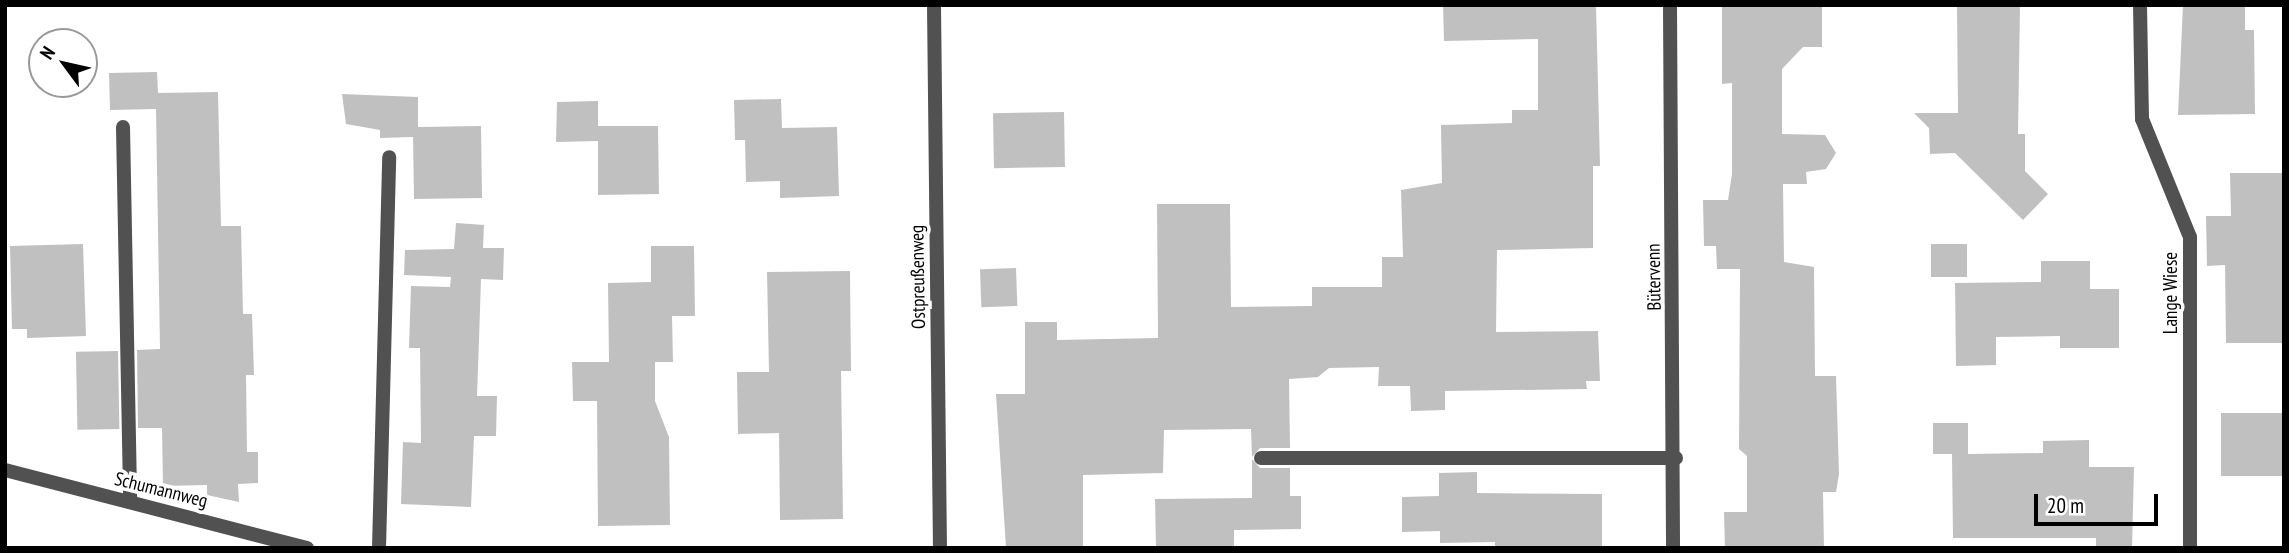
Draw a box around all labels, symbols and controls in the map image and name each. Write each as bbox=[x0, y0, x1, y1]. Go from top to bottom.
north arrow bbox=[28, 28, 98, 98]
text: N bbox=[34, 42, 60, 63]
street label: Ostpreußenweg bbox=[906, 225, 930, 329]
street label: Bütervenn bbox=[1642, 243, 1666, 311]
street label: Lange Wiese bbox=[2160, 252, 2182, 334]
street label: Schumannweg bbox=[112, 467, 210, 513]
scale bar bbox=[2037, 480, 2161, 524]
text: 20 m bbox=[2047, 492, 2084, 519]

